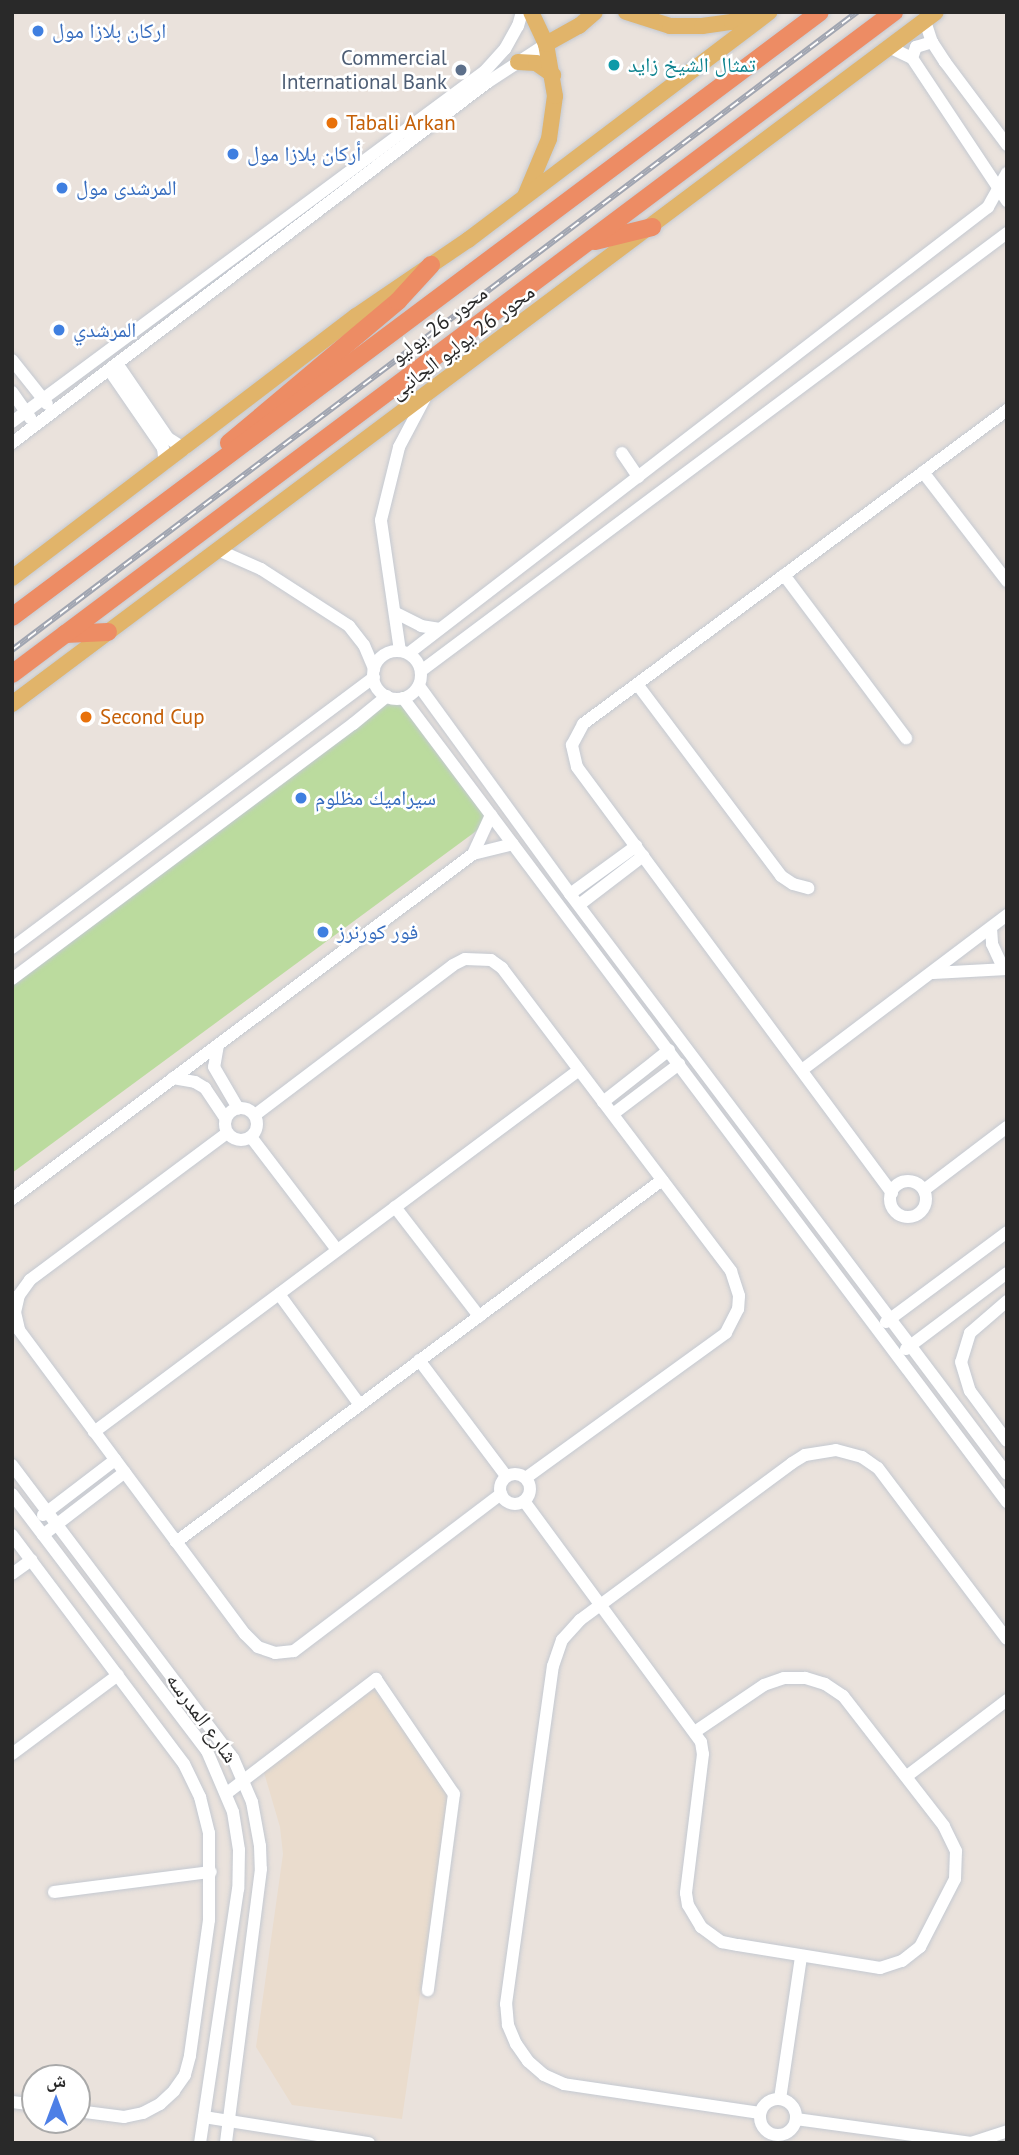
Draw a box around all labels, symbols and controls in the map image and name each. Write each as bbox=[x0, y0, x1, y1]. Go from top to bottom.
place label: اركان بلازا مول bbox=[52, 18, 166, 44]
marker: اركان بلازا مول bbox=[30, 23, 46, 39]
place label: Commercial International Bank bbox=[281, 45, 447, 95]
place label: تمثال الشيخ زايد bbox=[628, 52, 756, 78]
marker: تمثال الشيخ زايد bbox=[606, 57, 622, 73]
marker: Commercial International Bank bbox=[453, 62, 469, 78]
place label: Tabali Arkan bbox=[346, 110, 456, 136]
marker: Tabali Arkan bbox=[324, 115, 340, 131]
place label: أركان بلازا مول bbox=[247, 141, 361, 167]
marker: أركان بلازا مول bbox=[225, 146, 241, 162]
place label: المرشدى مول bbox=[76, 175, 177, 201]
marker: المرشدى مول bbox=[54, 180, 70, 196]
street label: محور 26 يوليو الجانبى bbox=[384, 279, 540, 405]
street label: محور 26 يوليو bbox=[386, 280, 492, 370]
place label: المرشدي bbox=[73, 317, 136, 343]
marker: المرشدي bbox=[51, 322, 67, 338]
place label: Second Cup bbox=[100, 704, 205, 730]
marker: Second Cup bbox=[78, 709, 94, 725]
place label: سيراميك مظلوم bbox=[315, 785, 436, 811]
marker: سيراميك مظلوم bbox=[293, 790, 309, 806]
place label: فور كورنرز bbox=[337, 919, 418, 945]
marker: فور كورنرز bbox=[315, 924, 331, 940]
street label: شارع المدرسه bbox=[161, 1668, 243, 1768]
north arrow bbox=[21, 2064, 91, 2134]
text: ش bbox=[46, 2068, 66, 2092]

